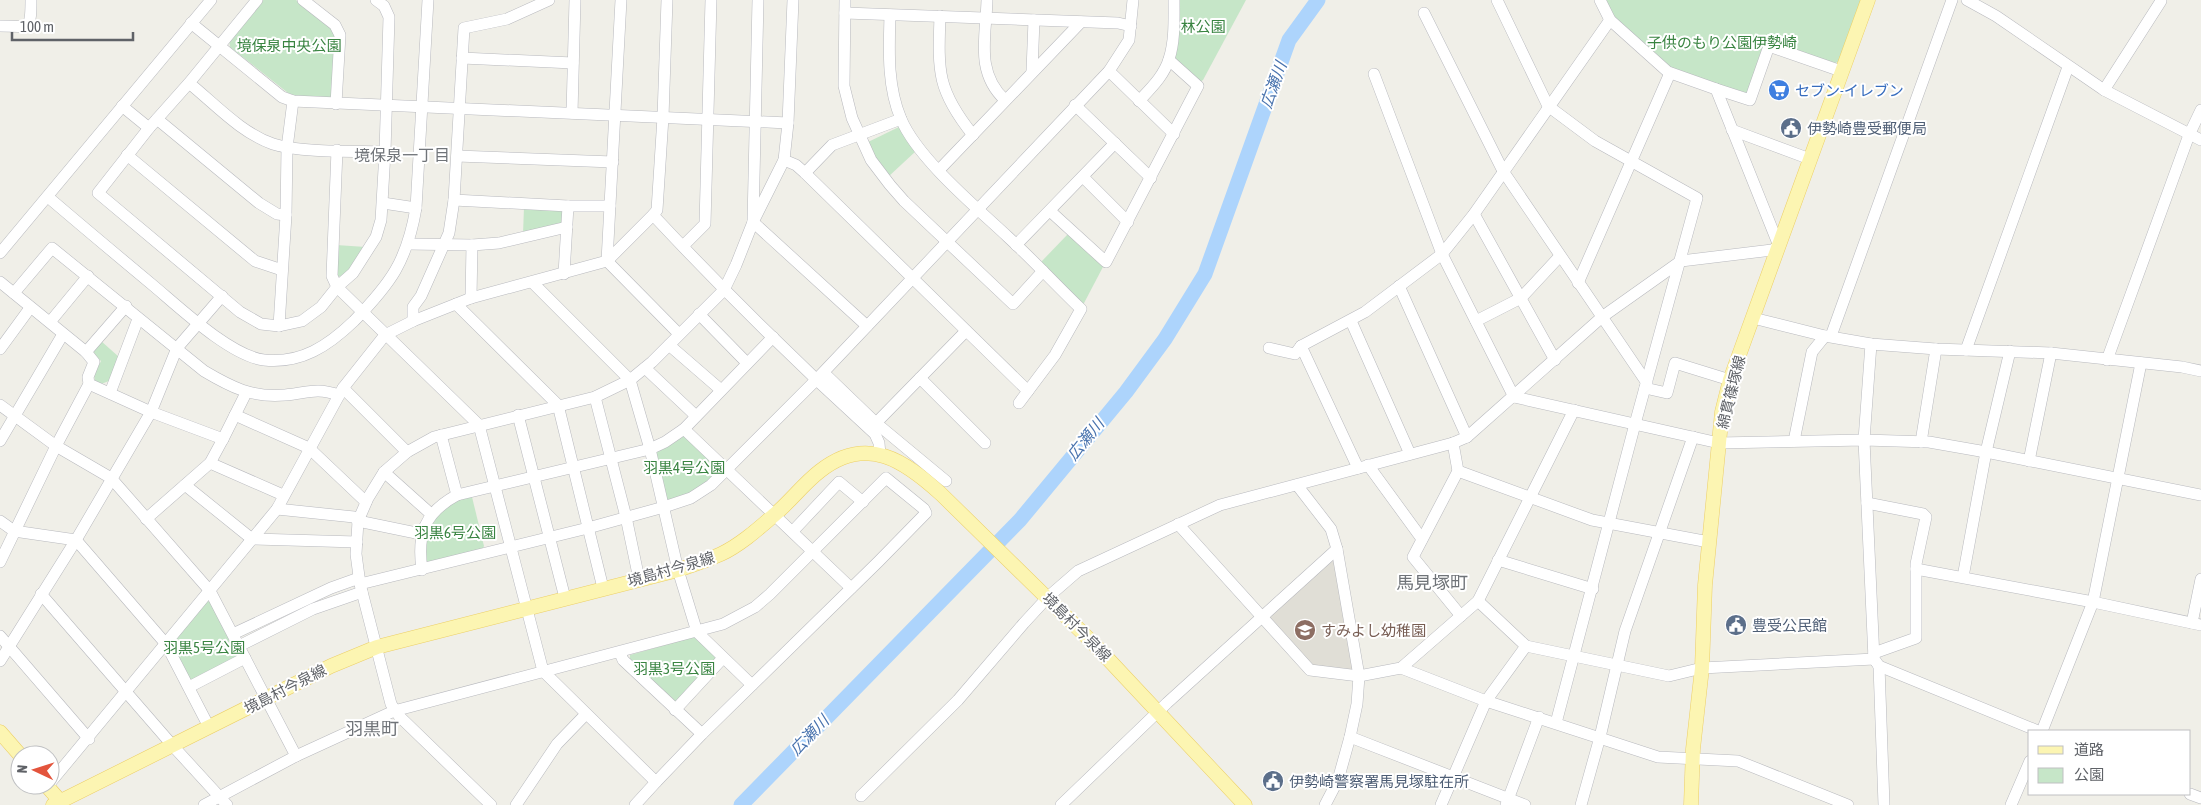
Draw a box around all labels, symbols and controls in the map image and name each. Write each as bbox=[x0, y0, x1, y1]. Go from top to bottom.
scale bar bbox=[12, 10, 134, 42]
text: 100 m bbox=[20, 18, 54, 35]
park label: 林公園 bbox=[1180, 18, 1226, 35]
park label: 子供のもり公園伊勢崎 bbox=[1647, 34, 1797, 51]
park label: 境保泉中央公園 bbox=[236, 37, 342, 54]
water label: 広瀬川 bbox=[1256, 57, 1290, 111]
supermarket icon: セブン-イレブン bbox=[1767, 78, 1791, 102]
place label: セブン-イレブン bbox=[1795, 82, 1904, 99]
public building icon: 伊勢崎豊受郵便局 bbox=[1779, 116, 1803, 140]
place label: 伊勢崎豊受郵便局 bbox=[1807, 120, 1927, 137]
district label: 境保泉一丁目 bbox=[354, 146, 450, 164]
street label: 綿貫篠塚線 bbox=[1714, 354, 1748, 430]
water label: 広瀬川 bbox=[1063, 413, 1108, 463]
park label: 羽黒4号公園 bbox=[643, 459, 725, 476]
park label: 羽黒6号公園 bbox=[414, 524, 496, 541]
street label: 境島村今泉線 bbox=[625, 548, 717, 590]
district label: 馬見塚町 bbox=[1396, 572, 1468, 593]
street label: 境島村今泉線 bbox=[1039, 589, 1115, 665]
public building icon: 豊受公民館 bbox=[1724, 613, 1748, 637]
place label: 豊受公民館 bbox=[1752, 617, 1827, 634]
school or university icon: すみよし幼稚園 bbox=[1293, 618, 1317, 642]
place label: すみよし幼稚園 bbox=[1321, 622, 1426, 639]
park label: 羽黒5号公園 bbox=[163, 639, 245, 656]
park label: 羽黒3号公園 bbox=[633, 660, 715, 677]
street label: 境島村今泉線 bbox=[241, 661, 329, 717]
water label: 広瀬川 bbox=[786, 710, 834, 759]
district label: 羽黒町 bbox=[345, 718, 399, 739]
legend bbox=[2028, 730, 2191, 795]
text: 道路 bbox=[2074, 741, 2104, 758]
north arrow bbox=[10, 745, 60, 795]
text: N bbox=[14, 764, 30, 774]
text: 公園 bbox=[2074, 766, 2104, 783]
public building icon: 伊勢崎警察署馬見塚駐在所 bbox=[1261, 769, 1285, 793]
place label: 伊勢崎警察署馬見塚駐在所 bbox=[1289, 773, 1469, 790]

